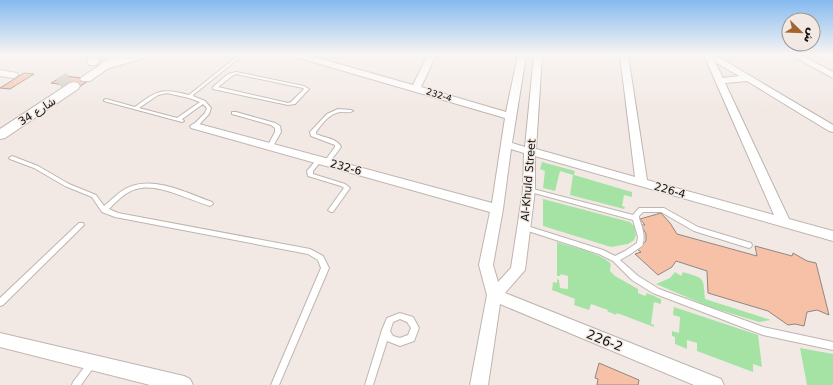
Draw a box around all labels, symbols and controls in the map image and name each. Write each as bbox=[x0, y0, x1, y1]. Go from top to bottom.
north arrow bbox=[781, 12, 821, 52]
text: ش bbox=[801, 26, 819, 45]
street label: 232-4 bbox=[425, 86, 453, 104]
street label: شارع 34 bbox=[16, 95, 58, 128]
street label: Al-Khuld Street bbox=[518, 138, 539, 222]
street label: 232-6 bbox=[329, 157, 363, 178]
street label: 226-4 bbox=[653, 180, 687, 201]
street label: 226-2 bbox=[584, 326, 625, 354]

